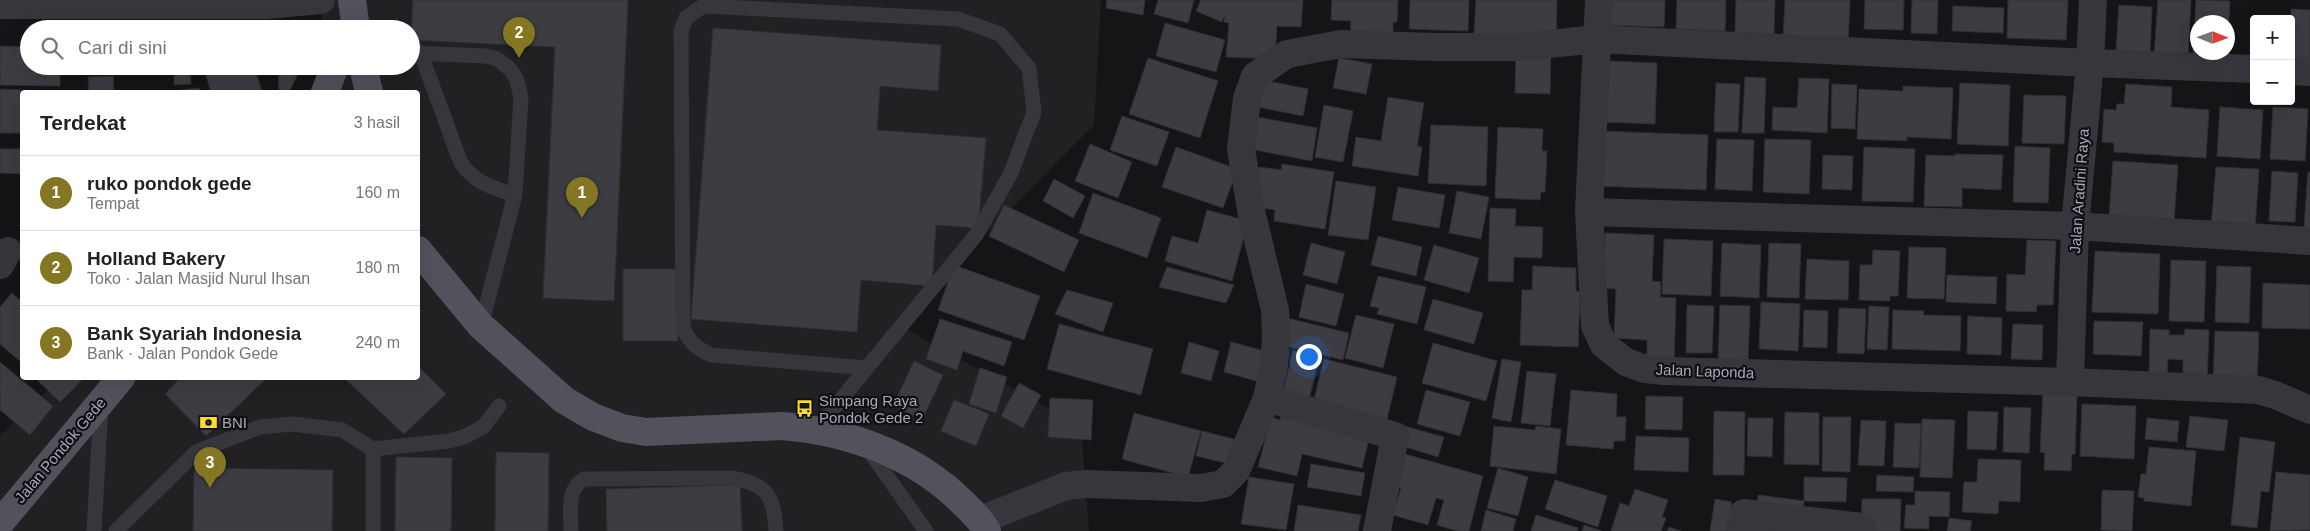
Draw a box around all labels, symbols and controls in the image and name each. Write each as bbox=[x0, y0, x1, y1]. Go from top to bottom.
north arrow bbox=[2190, 15, 2235, 60]
map controls bbox=[2250, 15, 2295, 105]
button: + bbox=[2250, 15, 2295, 60]
pin: 2 bbox=[503, 17, 535, 58]
search box bbox=[20, 20, 420, 75]
icon: search bbox=[38, 34, 66, 62]
text: Cari di sini bbox=[78, 37, 167, 58]
button: − bbox=[2250, 60, 2295, 105]
text: Terdekat bbox=[40, 111, 126, 134]
text: 3 hasil bbox=[354, 114, 400, 131]
street label: Jalan Aradini Raya bbox=[2066, 127, 2092, 254]
text: ruko pondok gede bbox=[87, 173, 252, 194]
pin: 1 bbox=[566, 177, 598, 218]
text: 1 bbox=[52, 184, 60, 201]
text: 160 m bbox=[356, 184, 400, 201]
text: Tempat bbox=[87, 195, 139, 212]
text: Holland Bakery bbox=[87, 248, 225, 269]
text: 2 bbox=[52, 259, 60, 276]
text: 180 m bbox=[356, 259, 400, 276]
text: Toko · Jalan Masjid Nurul Ihsan bbox=[87, 270, 310, 287]
text: Bank Syariah Indonesia bbox=[87, 323, 301, 344]
text: 3 bbox=[52, 334, 60, 351]
text: 240 m bbox=[356, 334, 400, 351]
your location bbox=[1296, 344, 1322, 370]
text: Bank · Jalan Pondok Gede bbox=[87, 345, 278, 362]
street label: Jalan Laponda bbox=[1656, 361, 1755, 381]
place label: Simpang Raya Pondok Gede 2 bbox=[819, 392, 923, 426]
street label: Jalan Pondok Gede bbox=[11, 394, 109, 506]
bus stop icon: Simpang Raya Pondok Gede 2 bbox=[795, 399, 815, 419]
bank icon: BNI bbox=[198, 412, 218, 432]
place label: BNI bbox=[222, 414, 247, 431]
pin: 3 bbox=[194, 447, 226, 488]

